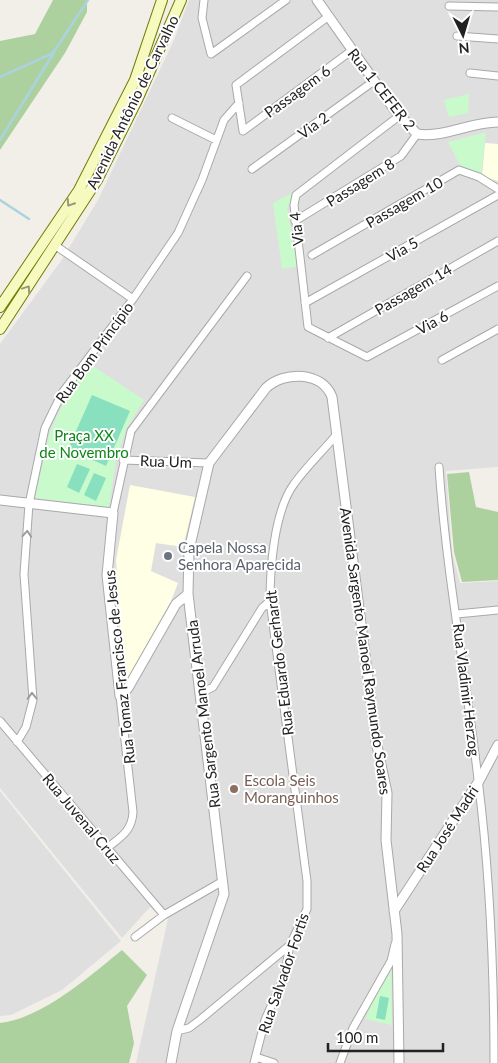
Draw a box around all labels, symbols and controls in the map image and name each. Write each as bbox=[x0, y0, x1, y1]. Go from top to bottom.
north arrow bbox=[438, 10, 488, 60]
street label: Avenida Antônio de Carvalho bbox=[82, 12, 182, 192]
text: N bbox=[458, 40, 470, 57]
street label: Rua 1 CEFER 2 bbox=[344, 44, 420, 134]
street label: Passagem 6 bbox=[260, 61, 334, 121]
street label: Via 2 bbox=[294, 108, 332, 142]
street label: Passagem 8 bbox=[323, 154, 397, 210]
street label: Passagem 10 bbox=[362, 173, 446, 231]
one-way arrow bbox=[67, 198, 77, 207]
street label: Via 4 bbox=[285, 211, 307, 247]
street label: Via 5 bbox=[383, 233, 421, 265]
street label: Passagem 14 bbox=[371, 260, 455, 318]
one-way arrow bbox=[21, 285, 30, 294]
street label: Rua Bom Princípio bbox=[51, 298, 137, 406]
street label: Via 6 bbox=[413, 306, 451, 338]
park label: Praça XX de Novembro bbox=[39, 426, 129, 461]
street label: Rua Um bbox=[140, 451, 192, 471]
street label: Avenida Sargento Manoel Raymundo Soares bbox=[337, 506, 395, 796]
one-way arrow bbox=[21, 530, 32, 538]
place label: Capela Nossa Senhora Aparecida bbox=[178, 538, 301, 573]
marker: Capela Nossa Senhora Aparecida bbox=[162, 550, 174, 562]
street label: Rua Tomaz Francisco de Jesus bbox=[100, 569, 138, 765]
street label: Rua Eduardo Gerhardt bbox=[261, 589, 297, 737]
street label: Rua Sargento Manoel Arruda bbox=[183, 619, 223, 809]
street label: Rua Vladimir Herzog bbox=[450, 623, 484, 758]
one-way arrow bbox=[27, 692, 37, 700]
street label: Rua Juvenal Cruz bbox=[39, 769, 125, 867]
place label: Escola Seis Moranguinhos bbox=[244, 771, 339, 806]
street label: Rua José Madri bbox=[412, 782, 482, 876]
marker: Escola Seis Moranguinhos bbox=[228, 783, 240, 795]
street label: Rua Salvador Fortis bbox=[254, 910, 312, 1036]
scale bar bbox=[328, 1020, 443, 1052]
text: 100 m bbox=[336, 1028, 378, 1046]

